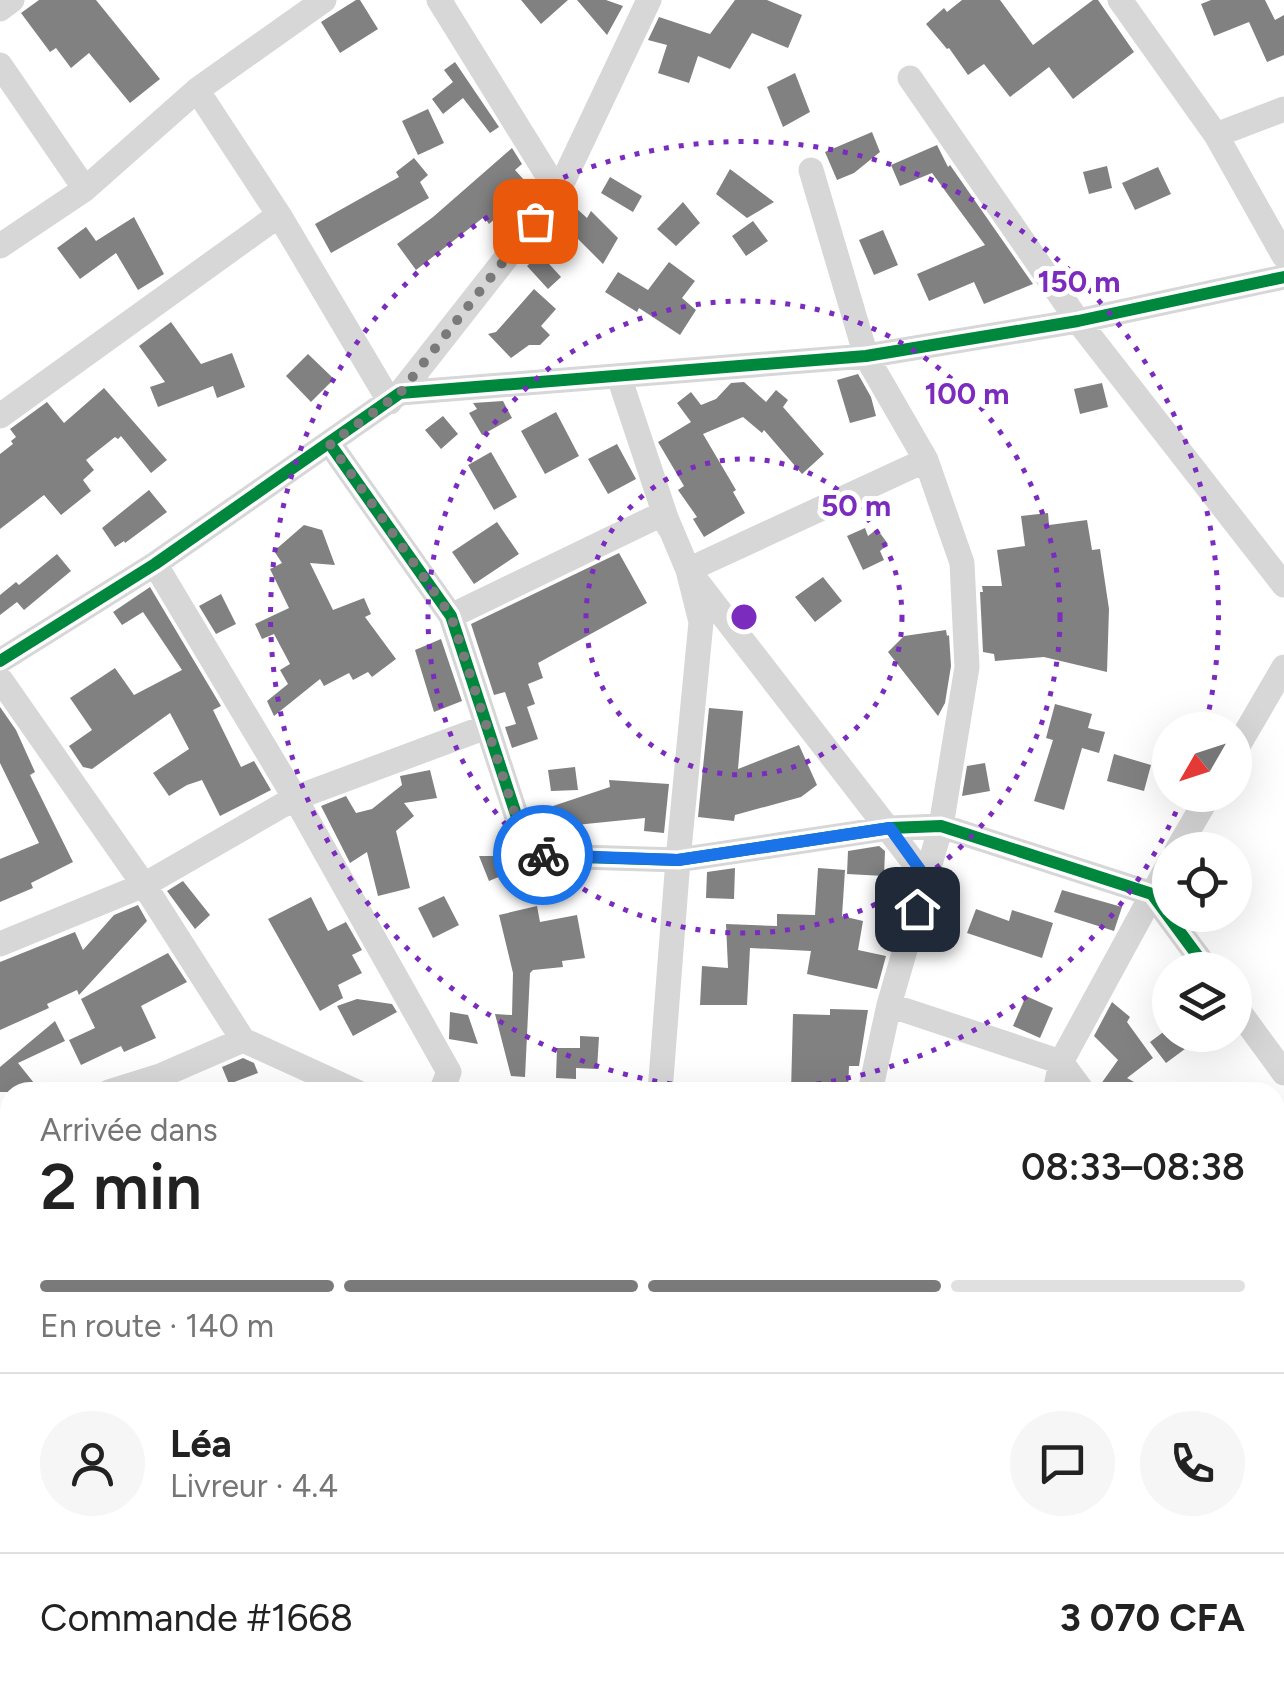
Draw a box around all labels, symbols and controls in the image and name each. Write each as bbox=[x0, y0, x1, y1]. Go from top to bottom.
pin bbox=[493, 179, 578, 264]
icon: bag bbox=[508, 194, 563, 249]
text: 150 m bbox=[1038, 263, 1120, 300]
text: 100 m bbox=[925, 375, 1009, 412]
text: 50 m bbox=[821, 487, 891, 524]
centre of rings bbox=[726, 599, 762, 635]
north arrow bbox=[1152, 712, 1252, 812]
map controls bbox=[1152, 712, 1252, 1052]
courier bbox=[493, 805, 593, 905]
icon: bike bbox=[516, 828, 571, 883]
button: locate bbox=[1152, 832, 1252, 932]
pin bbox=[875, 867, 960, 952]
icon: home bbox=[890, 882, 945, 937]
button: layers bbox=[1152, 952, 1252, 1052]
text: Arrivée dans bbox=[40, 1111, 218, 1149]
text: 08:33–08:38 bbox=[1021, 1144, 1245, 1190]
text: 2 min bbox=[40, 1147, 202, 1225]
text: En route · 140 m bbox=[40, 1307, 274, 1345]
button: person bbox=[40, 1411, 145, 1516]
button: chat bbox=[1010, 1411, 1115, 1516]
button: phone bbox=[1140, 1411, 1245, 1516]
text: Léa bbox=[170, 1421, 232, 1467]
text: Livreur · 4.4 bbox=[170, 1467, 338, 1505]
text: Commande #1668 bbox=[40, 1595, 353, 1641]
text: 3 070 CFA bbox=[1060, 1595, 1245, 1641]

